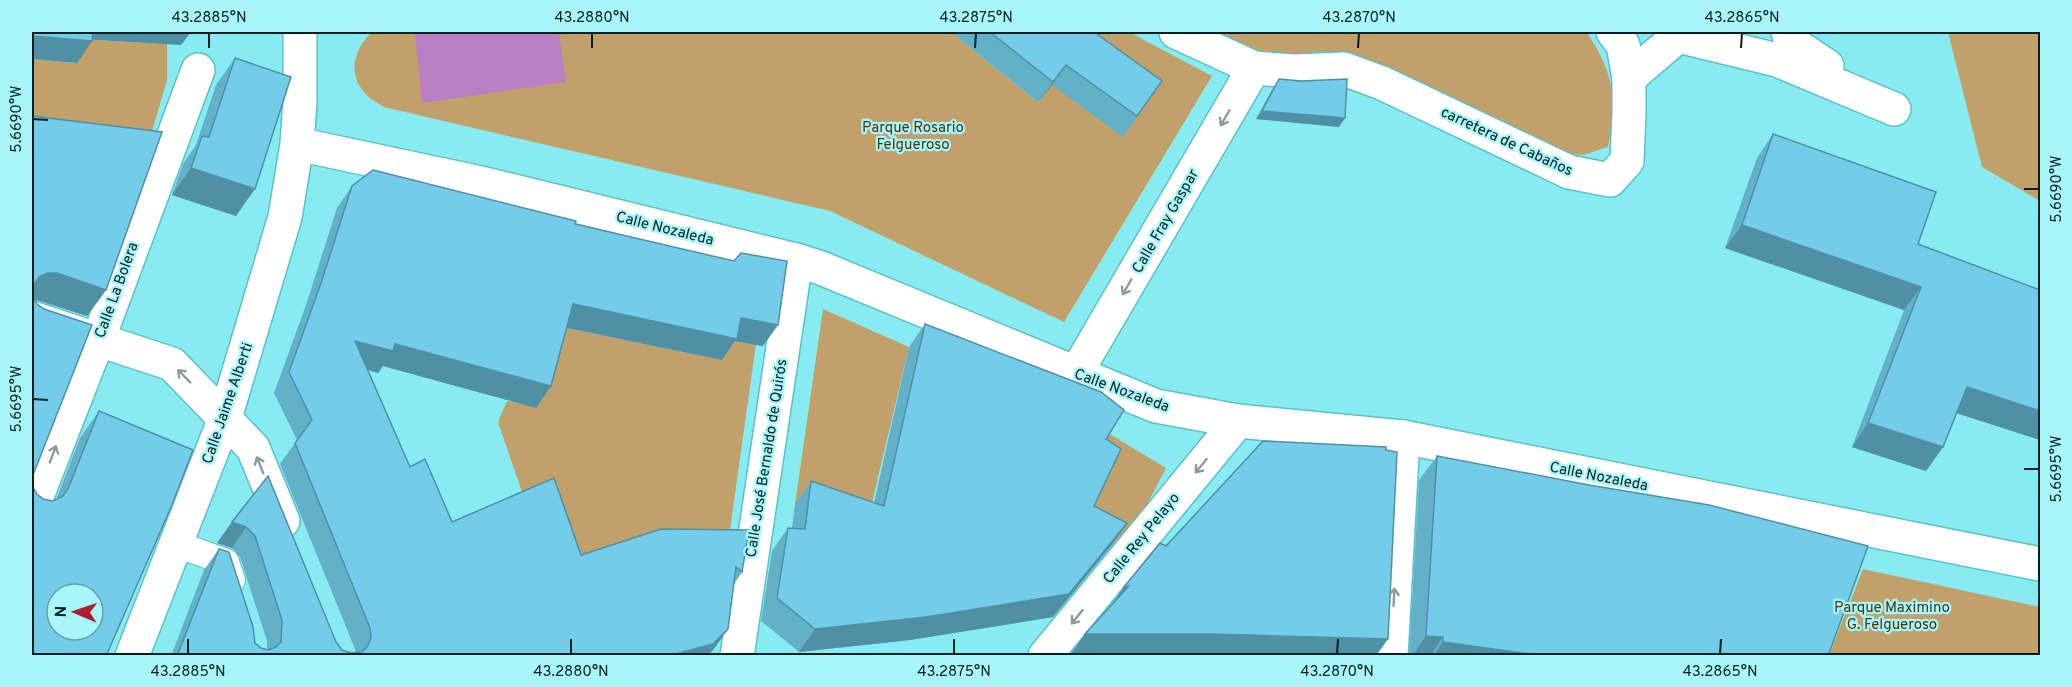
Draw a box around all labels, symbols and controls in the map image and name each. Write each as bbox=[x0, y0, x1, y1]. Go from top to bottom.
text: 43.2885°N bbox=[171, 9, 247, 28]
text: 43.2880°N bbox=[554, 9, 630, 28]
text: 43.2875°N bbox=[939, 9, 1013, 28]
text: 43.2870°N bbox=[1322, 9, 1396, 28]
text: 43.2865°N bbox=[1704, 9, 1780, 28]
text: 5.6690°W bbox=[8, 85, 27, 153]
street label: carretera de Cabaños bbox=[1437, 103, 1575, 181]
one-way arrow bbox=[1218, 110, 1230, 127]
park label: Parque Rosario Felgueroso bbox=[862, 119, 964, 155]
text: 5.6690°W bbox=[2048, 155, 2067, 223]
street label: Calle Fray Gaspar bbox=[1129, 166, 1204, 277]
street label: Calle Nozaleda bbox=[614, 208, 715, 251]
street label: Calle La Bolera bbox=[91, 240, 144, 341]
one-way arrow bbox=[1120, 278, 1132, 295]
street label: Calle Jaime Alberti bbox=[199, 340, 258, 467]
street label: Calle José Bernaldo de Quirós bbox=[742, 358, 793, 559]
text: 5.6695°W bbox=[8, 365, 27, 433]
street label: Calle Nozaleda bbox=[1071, 365, 1172, 417]
one-way arrow bbox=[177, 369, 191, 384]
text: 5.6695°W bbox=[2048, 435, 2067, 503]
one-way arrow bbox=[48, 446, 59, 464]
one-way arrow bbox=[254, 457, 265, 475]
one-way arrow bbox=[1194, 458, 1207, 474]
street label: Calle Nozaleda bbox=[1548, 459, 1650, 496]
street label: Calle Rey Pelayo bbox=[1100, 490, 1185, 588]
north arrow bbox=[45, 582, 105, 642]
one-way arrow bbox=[1389, 588, 1400, 608]
park label: Parque Maximino G. Felgueroso bbox=[1834, 599, 1950, 635]
text: N bbox=[52, 605, 72, 618]
one-way arrow bbox=[1070, 609, 1083, 625]
text: 43.2885°N bbox=[150, 663, 226, 682]
text: 43.2880°N bbox=[533, 663, 609, 682]
text: 43.2875°N bbox=[917, 663, 991, 682]
text: 43.2870°N bbox=[1300, 663, 1374, 682]
text: 43.2865°N bbox=[1682, 663, 1758, 682]

